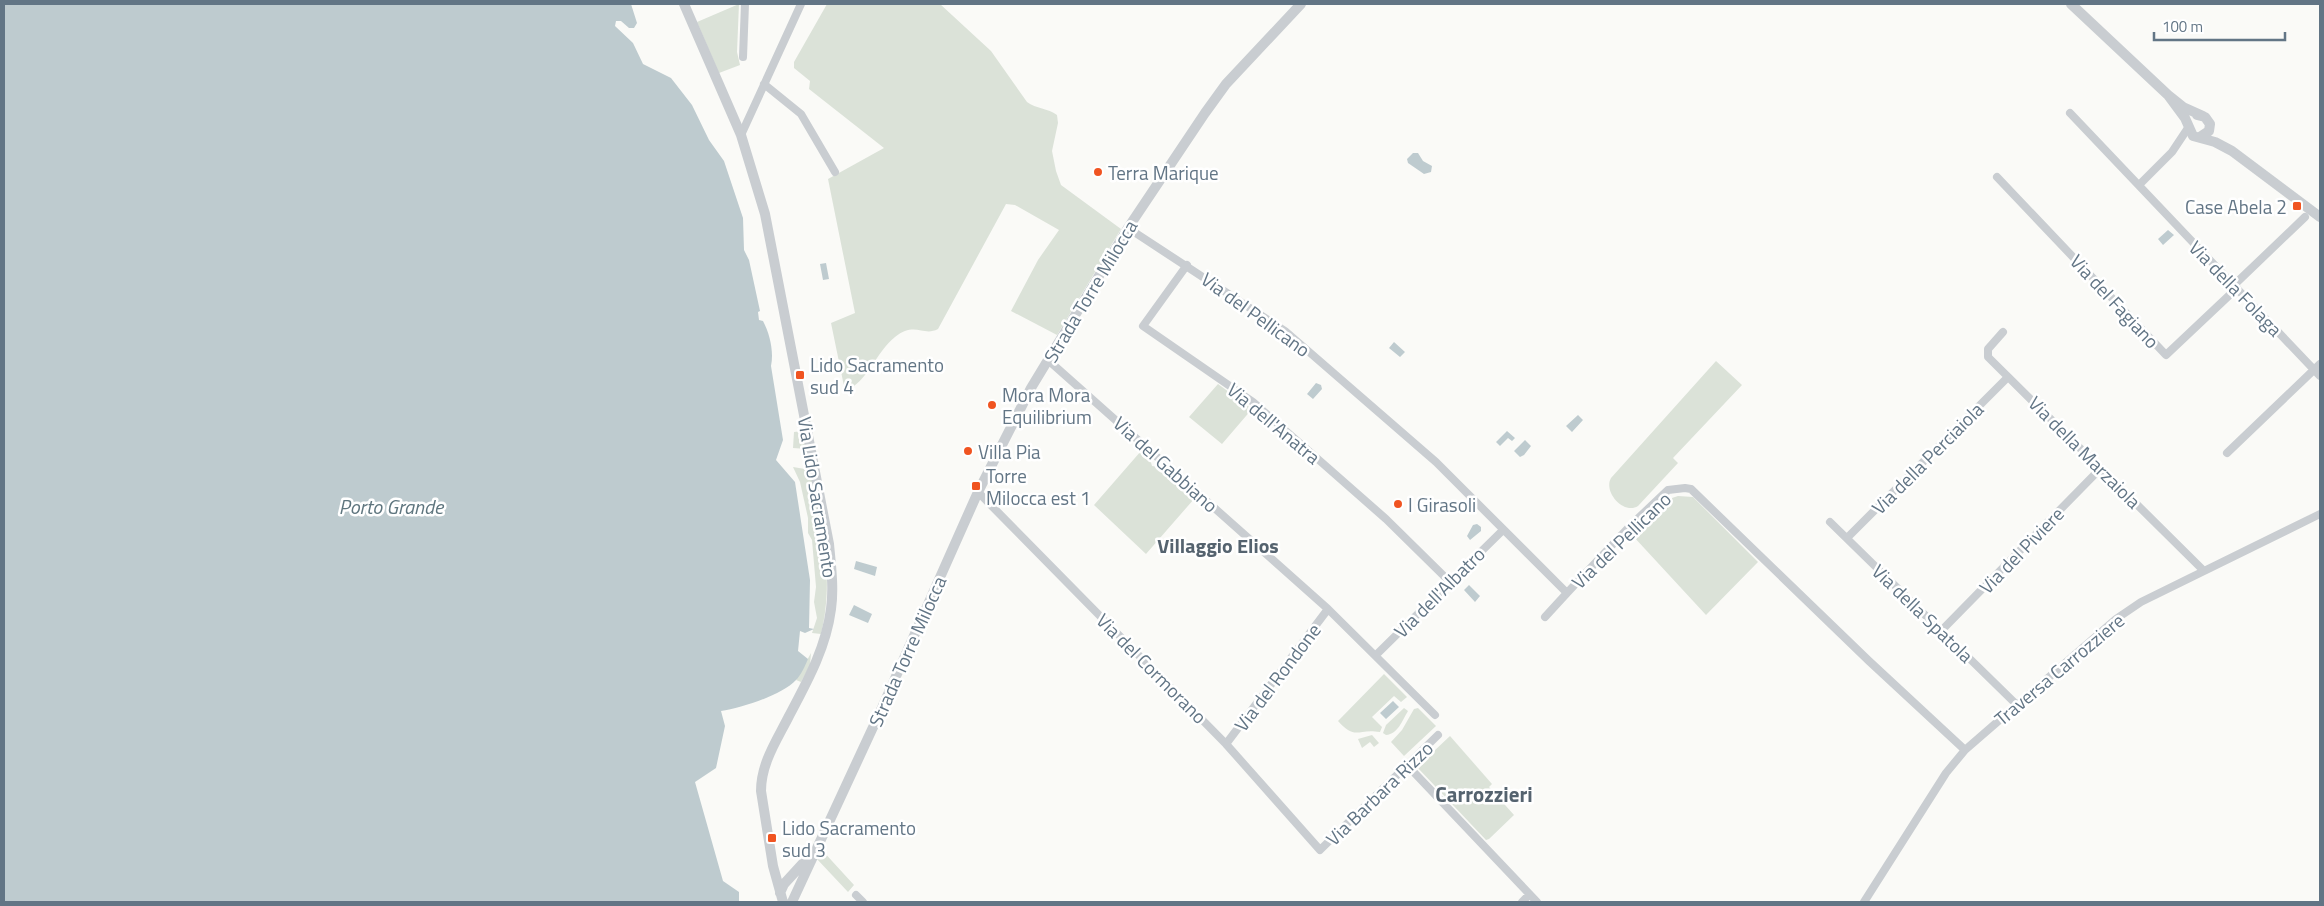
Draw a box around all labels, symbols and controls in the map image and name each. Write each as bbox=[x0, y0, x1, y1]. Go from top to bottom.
scale bar bbox=[2154, 10, 2285, 42]
text: 100 m bbox=[2162, 15, 2203, 38]
place label: Terra Marique bbox=[1108, 158, 1219, 187]
marker: Terra Marique bbox=[1092, 166, 1104, 178]
place label: Case Abela 2 bbox=[2185, 192, 2287, 221]
marker: Case Abela 2 bbox=[2291, 200, 2303, 212]
street label: Strada Torre Milocca bbox=[1036, 214, 1144, 368]
street label: Via della Folaga bbox=[2183, 233, 2290, 343]
street label: Via del Fagiano bbox=[2064, 247, 2166, 355]
street label: Via del Pellicano bbox=[1195, 264, 1317, 364]
place label: Lido Sacramento sud 4 bbox=[810, 350, 944, 401]
marker: Lido Sacramento sud 4 bbox=[794, 369, 806, 381]
street label: Via dell'Anatra bbox=[1221, 375, 1327, 471]
place label: Mora Mora Equilibrium bbox=[1002, 380, 1092, 431]
street label: Via della Marzaiola bbox=[2022, 389, 2148, 515]
street label: Via della Perciaiola bbox=[1864, 395, 1990, 521]
marker: Mora Mora Equilibrium bbox=[986, 399, 998, 411]
street label: Via del Gabbiano bbox=[1107, 409, 1225, 519]
street label: Via Lido Sacramento bbox=[791, 414, 845, 580]
place label: Villa Pia bbox=[978, 437, 1041, 466]
marker: Villa Pia bbox=[962, 445, 974, 457]
place label: Torre Milocca est 1 bbox=[986, 461, 1091, 512]
marker: Torre Milocca est 1 bbox=[970, 480, 982, 492]
street label: Via del Pellicano bbox=[1565, 485, 1677, 595]
place label: I Girasoli bbox=[1408, 490, 1476, 519]
water label: Porto Grande bbox=[339, 491, 445, 522]
marker: I Girasoli bbox=[1392, 498, 1404, 510]
street label: Via del Piviere bbox=[1972, 500, 2070, 600]
district label: Villaggio Elios bbox=[1157, 530, 1279, 561]
street label: Via dell'Albatro bbox=[1387, 540, 1491, 644]
street label: Via della Spatola bbox=[1866, 557, 1981, 669]
street label: Strada Torre Milocca bbox=[861, 571, 953, 731]
street label: Via del Cormorano bbox=[1090, 606, 1214, 730]
street label: Traversa Carrozziere bbox=[1988, 606, 2130, 732]
street label: Via del Rondone bbox=[1227, 617, 1327, 737]
street label: Via Barbara Rizzo bbox=[1319, 734, 1439, 852]
district label: Carrozzieri bbox=[1435, 778, 1533, 810]
place label: Lido Sacramento sud 3 bbox=[782, 813, 916, 864]
marker: Lido Sacramento sud 3 bbox=[766, 832, 778, 844]

